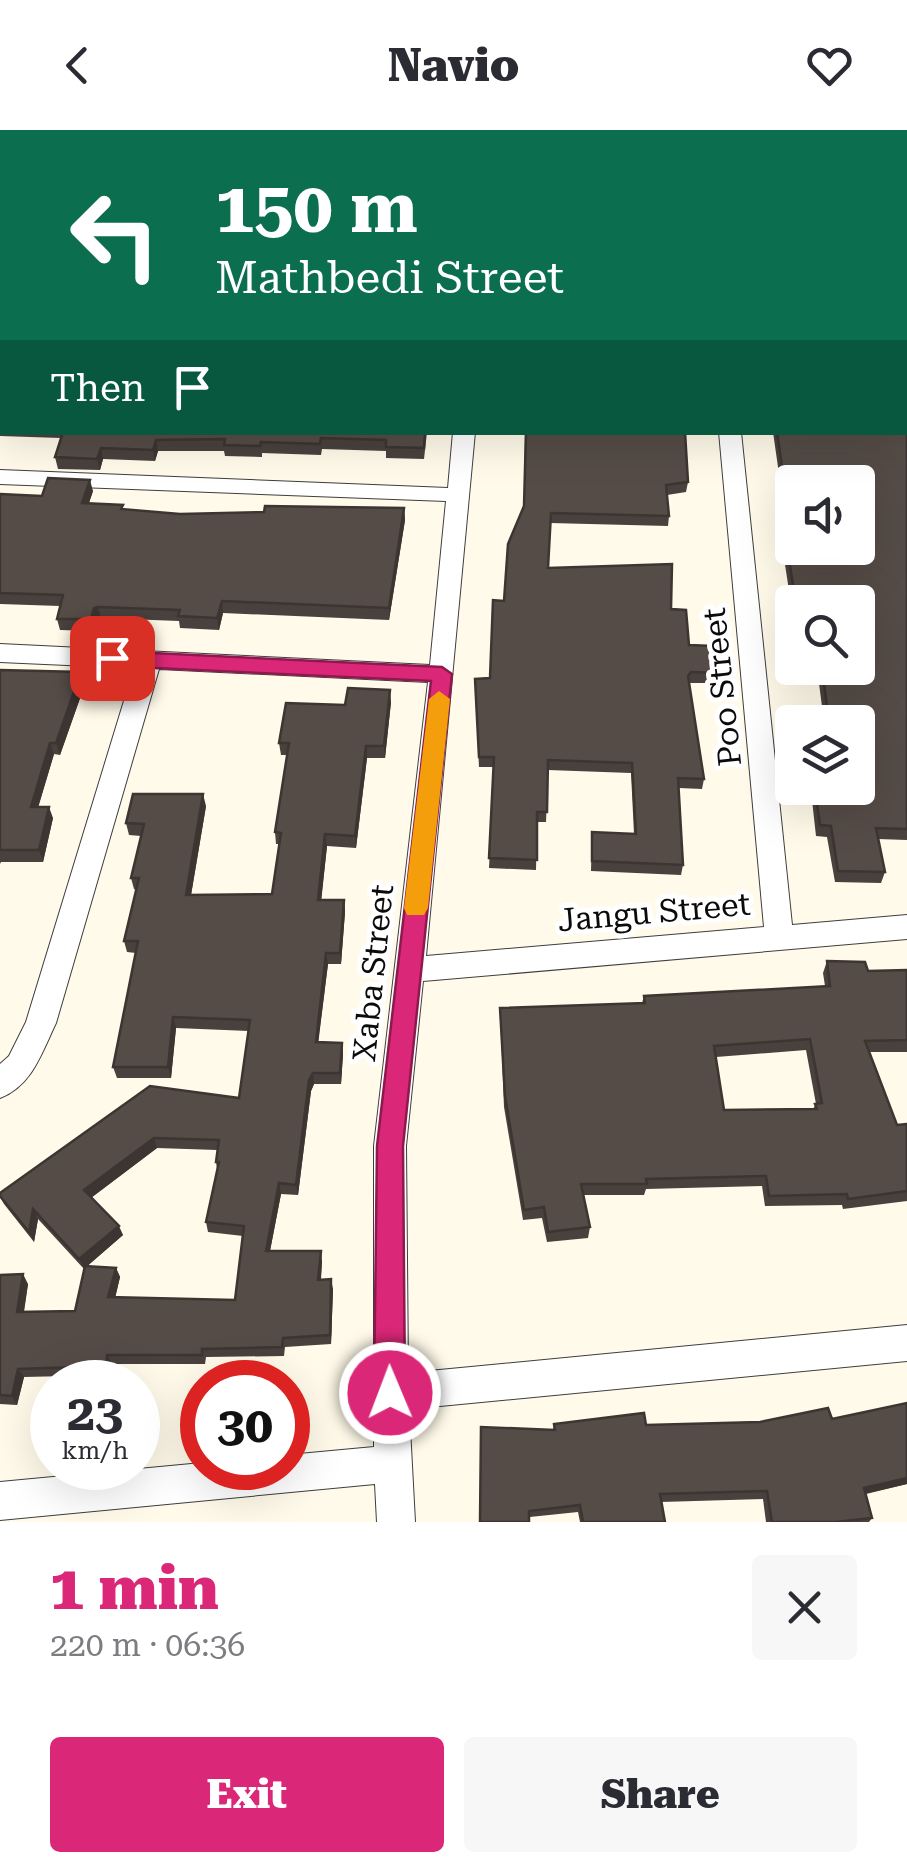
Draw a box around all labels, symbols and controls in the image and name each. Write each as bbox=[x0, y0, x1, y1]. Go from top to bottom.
icon: back bbox=[50, 38, 105, 93]
icon: heart bbox=[802, 38, 857, 93]
text: Navio bbox=[388, 39, 519, 92]
text: 150 m bbox=[215, 167, 418, 249]
icon: left bbox=[50, 170, 180, 300]
text: Mathbedi Street bbox=[215, 251, 564, 304]
icon: arrive bbox=[165, 360, 220, 415]
text: Then bbox=[50, 366, 145, 410]
map controls bbox=[775, 465, 875, 805]
button: sound bbox=[775, 465, 875, 565]
button: search bbox=[775, 585, 875, 685]
street label: Poo Street bbox=[695, 606, 749, 768]
pin bbox=[70, 616, 155, 701]
icon: arrive bbox=[85, 631, 140, 686]
button: layers bbox=[775, 705, 875, 805]
street label: Xaba Street bbox=[345, 882, 401, 1064]
street label: Jangu Street bbox=[556, 885, 752, 939]
position arrow bbox=[338, 1341, 442, 1445]
speed limit sign: 30 bbox=[180, 1360, 310, 1490]
text: 23 bbox=[67, 1384, 123, 1442]
text: km/h bbox=[62, 1436, 128, 1465]
text: 1 min bbox=[50, 1553, 219, 1624]
button: close bbox=[752, 1555, 857, 1660]
text: 220 m · 06:36 bbox=[50, 1626, 245, 1664]
button: Exit bbox=[50, 1737, 444, 1852]
button: Share bbox=[464, 1737, 857, 1852]

